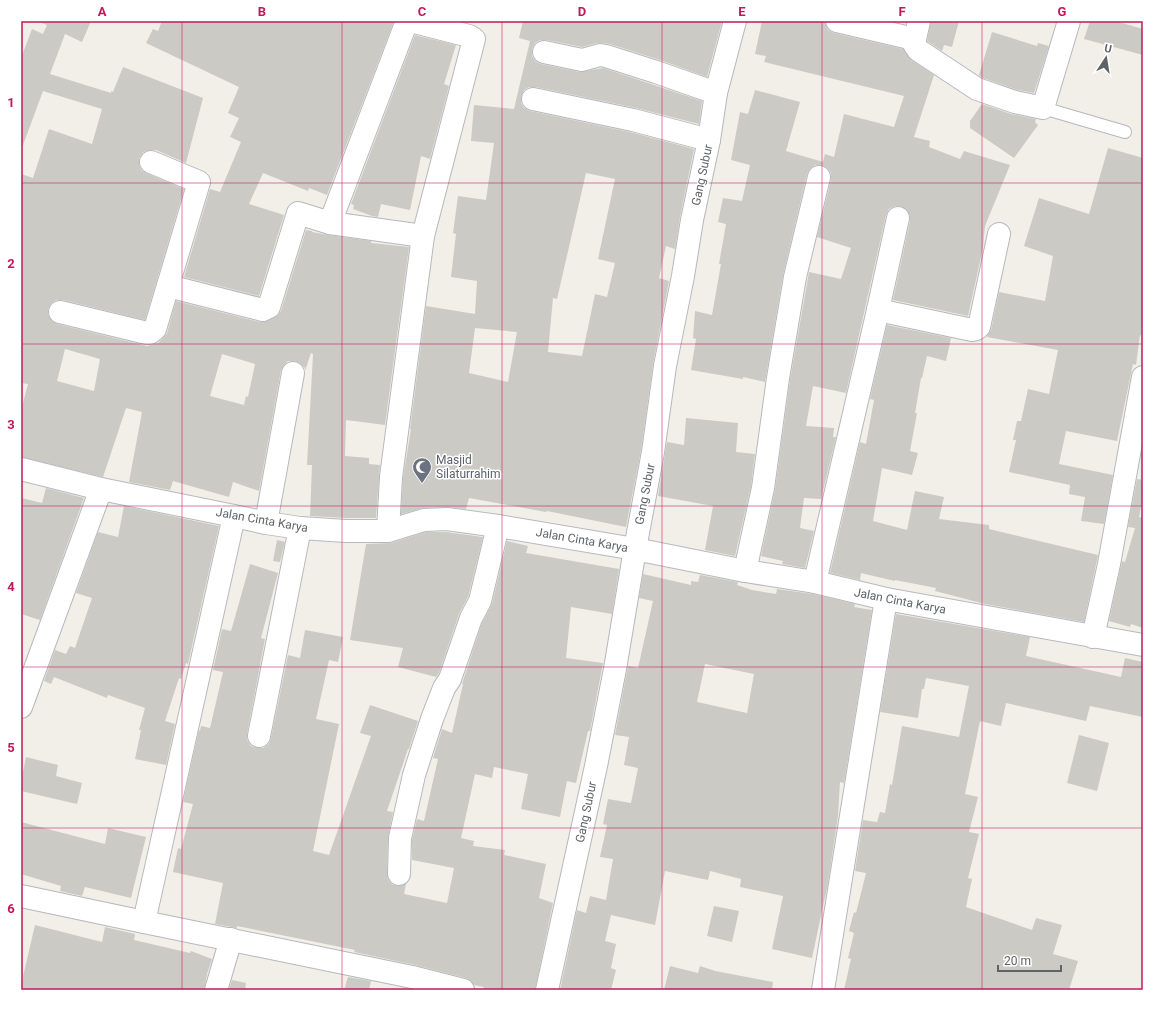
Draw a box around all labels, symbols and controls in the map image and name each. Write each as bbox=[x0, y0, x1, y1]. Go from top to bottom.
text: A bbox=[98, 4, 107, 19]
text: B bbox=[258, 4, 266, 19]
text: C bbox=[418, 4, 427, 19]
text: D bbox=[578, 4, 586, 19]
text: E bbox=[738, 4, 746, 19]
text: F bbox=[898, 4, 906, 19]
text: G bbox=[1058, 4, 1067, 19]
north arrow bbox=[1086, 38, 1126, 78]
text: U bbox=[1103, 42, 1113, 56]
text: 1 bbox=[7, 95, 15, 110]
street label: Gang Subur bbox=[689, 143, 715, 207]
text: 2 bbox=[7, 256, 15, 271]
text: 3 bbox=[7, 417, 15, 432]
place label: Masjid Silaturrahim bbox=[436, 453, 501, 481]
mosque icon: Masjid Silaturrahim bbox=[411, 456, 433, 484]
street label: Gang Subur bbox=[632, 462, 658, 526]
street label: Jalan Cinta Karya bbox=[215, 505, 309, 535]
street label: Jalan Cinta Karya bbox=[535, 525, 629, 555]
text: 4 bbox=[7, 579, 15, 594]
street label: Jalan Cinta Karya bbox=[853, 585, 947, 617]
text: 5 bbox=[7, 740, 15, 755]
street label: Gang Subur bbox=[573, 780, 599, 844]
text: 6 bbox=[7, 901, 15, 916]
scale bar bbox=[998, 947, 1061, 973]
text: 20 m bbox=[1004, 954, 1031, 968]

